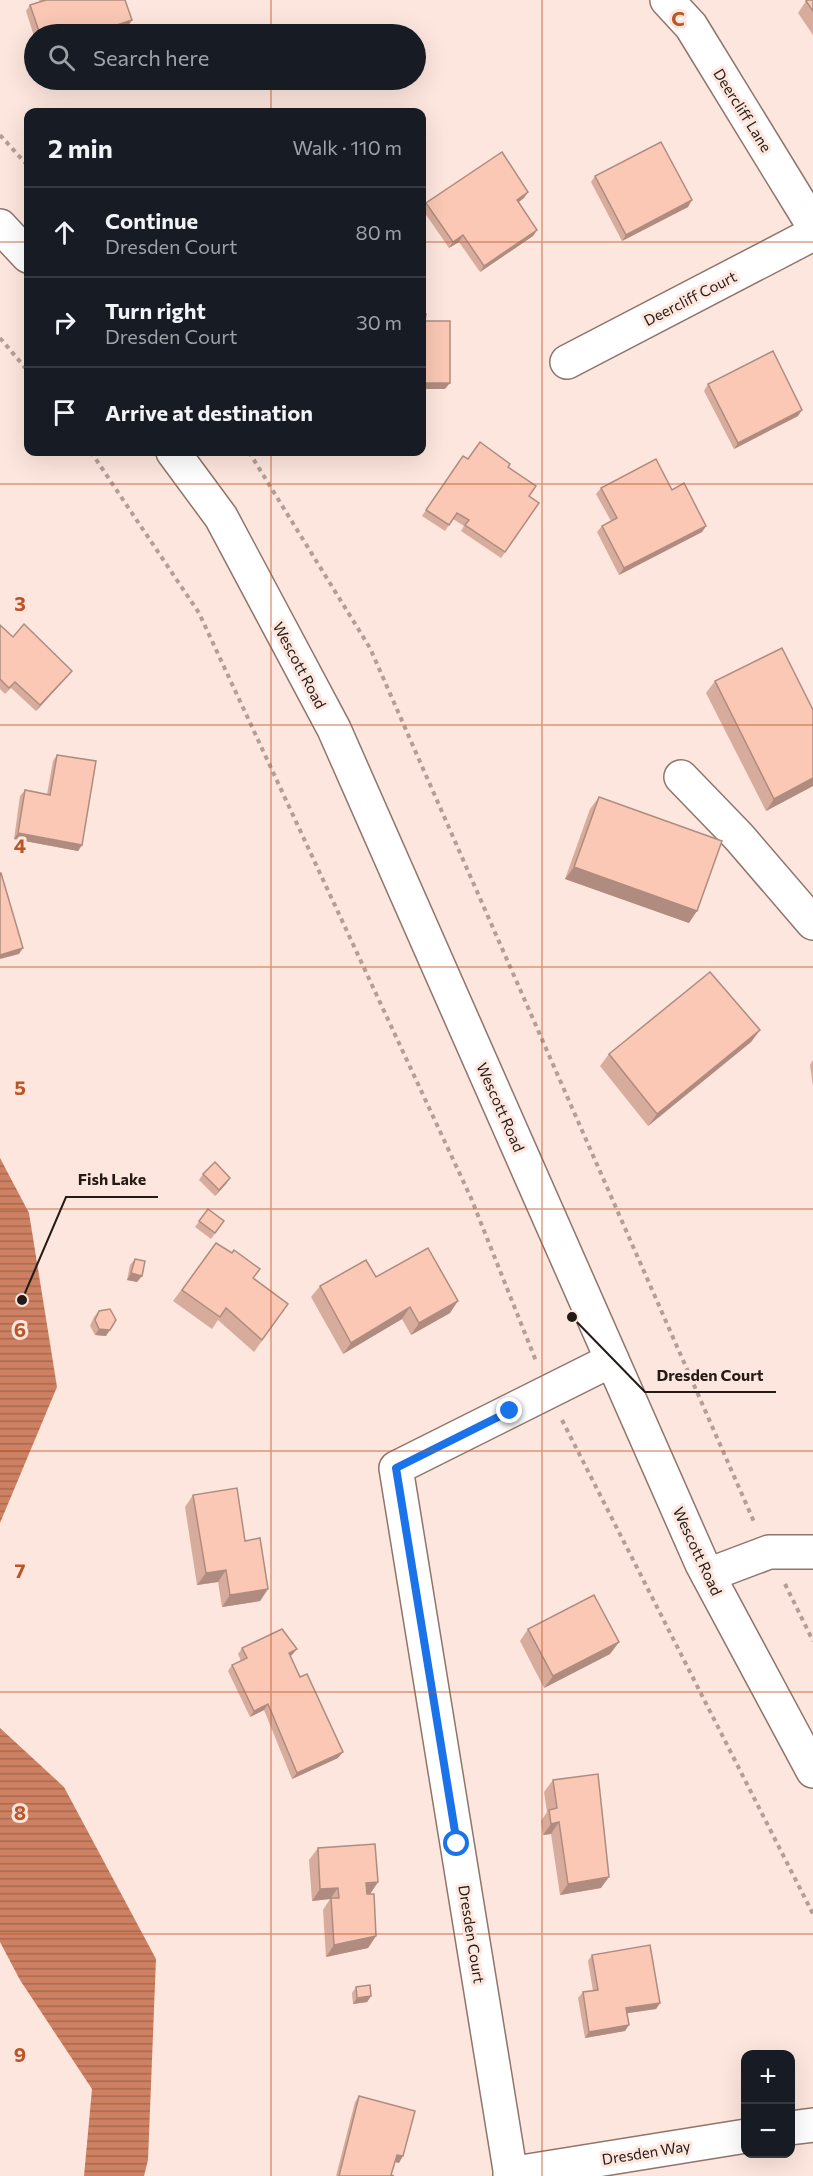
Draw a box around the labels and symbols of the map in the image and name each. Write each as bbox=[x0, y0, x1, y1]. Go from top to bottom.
text: C bbox=[671, 6, 685, 30]
street label: Deercliff Lane bbox=[710, 65, 776, 155]
street label: Deercliff Court bbox=[641, 267, 739, 329]
text: 3 bbox=[14, 591, 26, 615]
street label: Wescott Road bbox=[270, 619, 330, 711]
text: 4 bbox=[14, 833, 26, 857]
street label: Wescott Road bbox=[473, 1060, 529, 1154]
text: 5 bbox=[14, 1075, 26, 1099]
callout: Fish Lake bbox=[66, 1163, 158, 1197]
text: Fish Lake bbox=[78, 1169, 146, 1188]
text: 6 bbox=[14, 1317, 26, 1341]
callout: Dresden Court bbox=[645, 1358, 776, 1392]
text: Dresden Court bbox=[656, 1365, 764, 1384]
route end bbox=[496, 1397, 522, 1423]
street label: Wescott Road bbox=[670, 1504, 726, 1598]
text: 7 bbox=[15, 1558, 26, 1582]
text: 8 bbox=[14, 1800, 26, 1824]
route start bbox=[443, 1830, 469, 1856]
street label: Dresden Court bbox=[455, 1884, 489, 1984]
text: 9 bbox=[14, 2042, 26, 2066]
street label: Dresden Way bbox=[600, 2136, 692, 2168]

